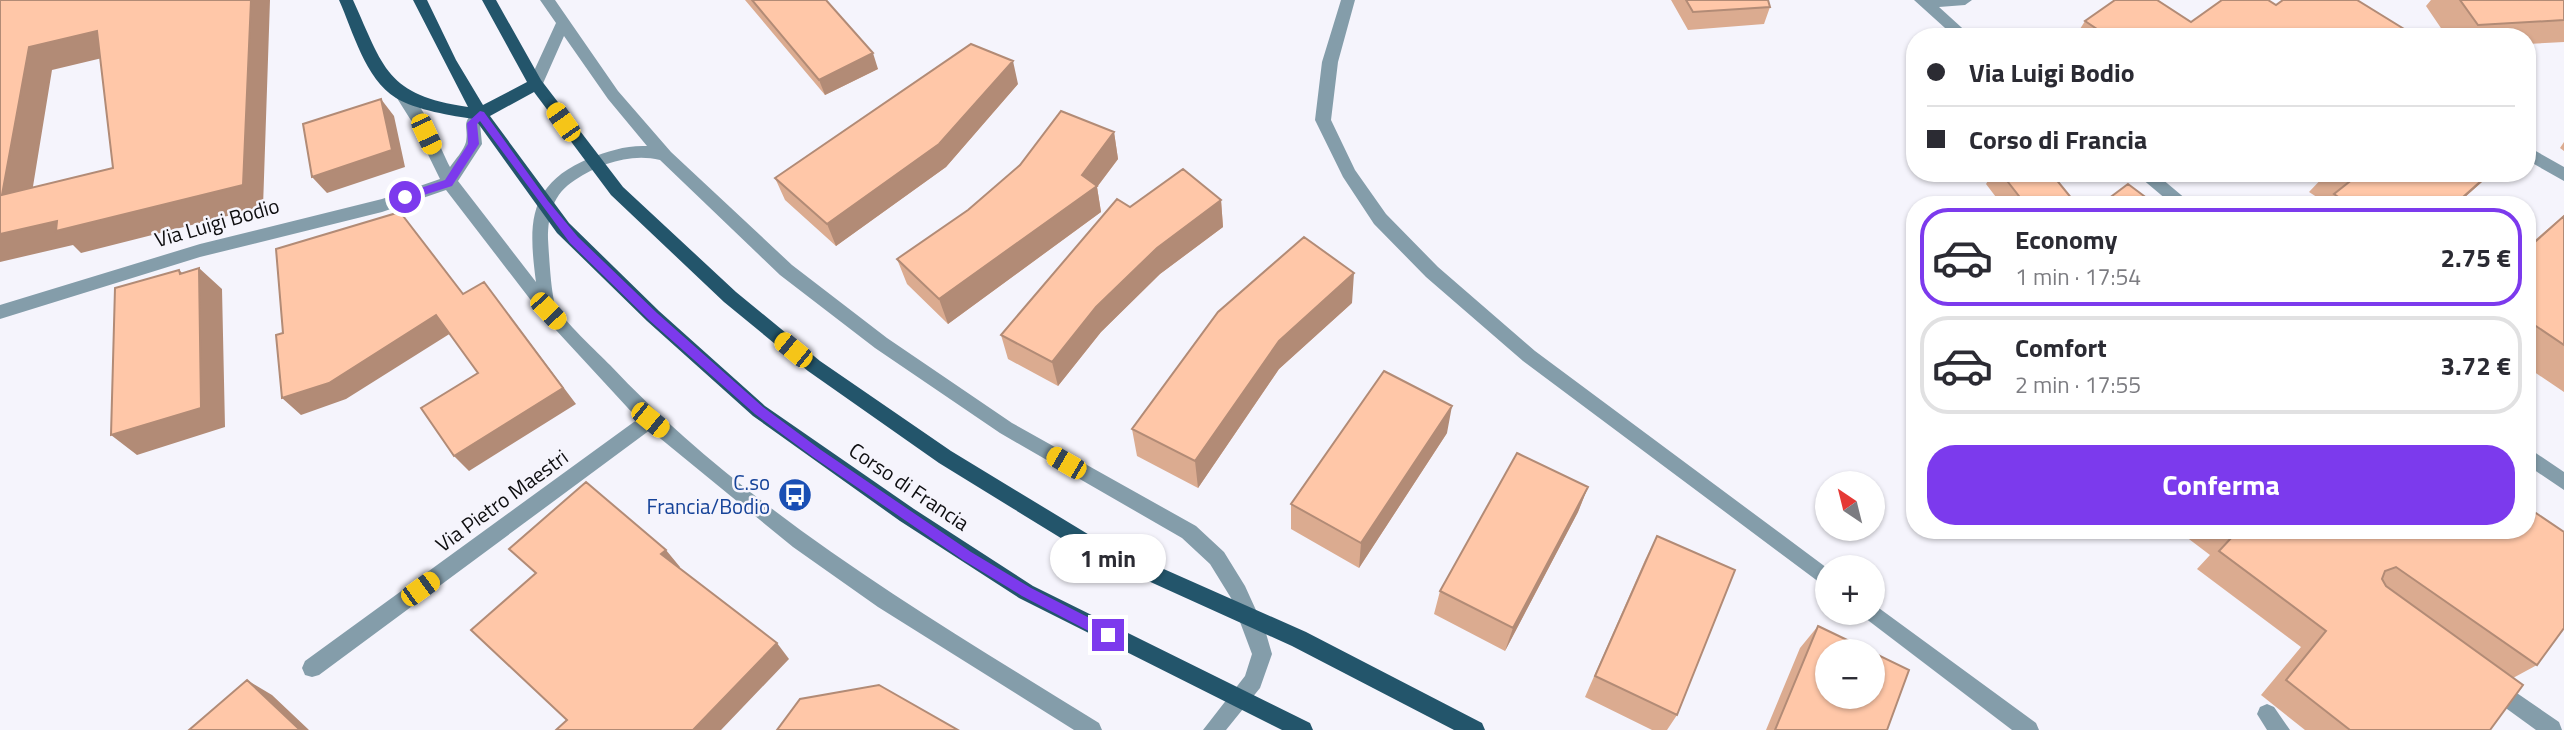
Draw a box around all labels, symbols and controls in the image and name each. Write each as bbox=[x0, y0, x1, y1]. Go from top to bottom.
text: Via Luigi Bodio bbox=[1969, 53, 2135, 92]
car bbox=[543, 99, 584, 145]
car bbox=[408, 111, 445, 157]
text: Corso di Francia bbox=[1969, 120, 2147, 159]
route start bbox=[389, 181, 421, 213]
street label: Via Luigi Bodio bbox=[151, 189, 283, 255]
text: Economy bbox=[2015, 220, 2117, 259]
icon: car bbox=[1931, 226, 1994, 289]
text: 2.75 € bbox=[2440, 238, 2511, 277]
text: 1 min · 17:54 bbox=[2015, 259, 2141, 294]
car bbox=[526, 288, 571, 334]
text: Comfort bbox=[2015, 328, 2107, 367]
car bbox=[771, 329, 816, 371]
icon: car bbox=[1931, 334, 1994, 397]
text: 3.72 € bbox=[2440, 346, 2511, 385]
text: 2 min · 17:55 bbox=[2015, 367, 2141, 402]
car bbox=[628, 399, 673, 441]
street label: Corso di Francia bbox=[843, 434, 977, 539]
street label: Via Pietro Maestri bbox=[428, 441, 575, 559]
car bbox=[1043, 443, 1090, 483]
button: Conferma bbox=[1927, 445, 2515, 525]
place label: C.so Francia/Bodio bbox=[647, 466, 770, 522]
north arrow bbox=[1815, 471, 1885, 541]
map controls bbox=[1815, 471, 1885, 709]
bus stop icon: C.so Francia/Bodio bbox=[776, 476, 814, 514]
callout: 1 min bbox=[1050, 534, 1166, 582]
text: 1 min bbox=[1080, 541, 1136, 576]
button: + bbox=[1815, 555, 1885, 625]
car bbox=[397, 568, 444, 610]
route end bbox=[1092, 619, 1124, 651]
button: − bbox=[1815, 639, 1885, 709]

